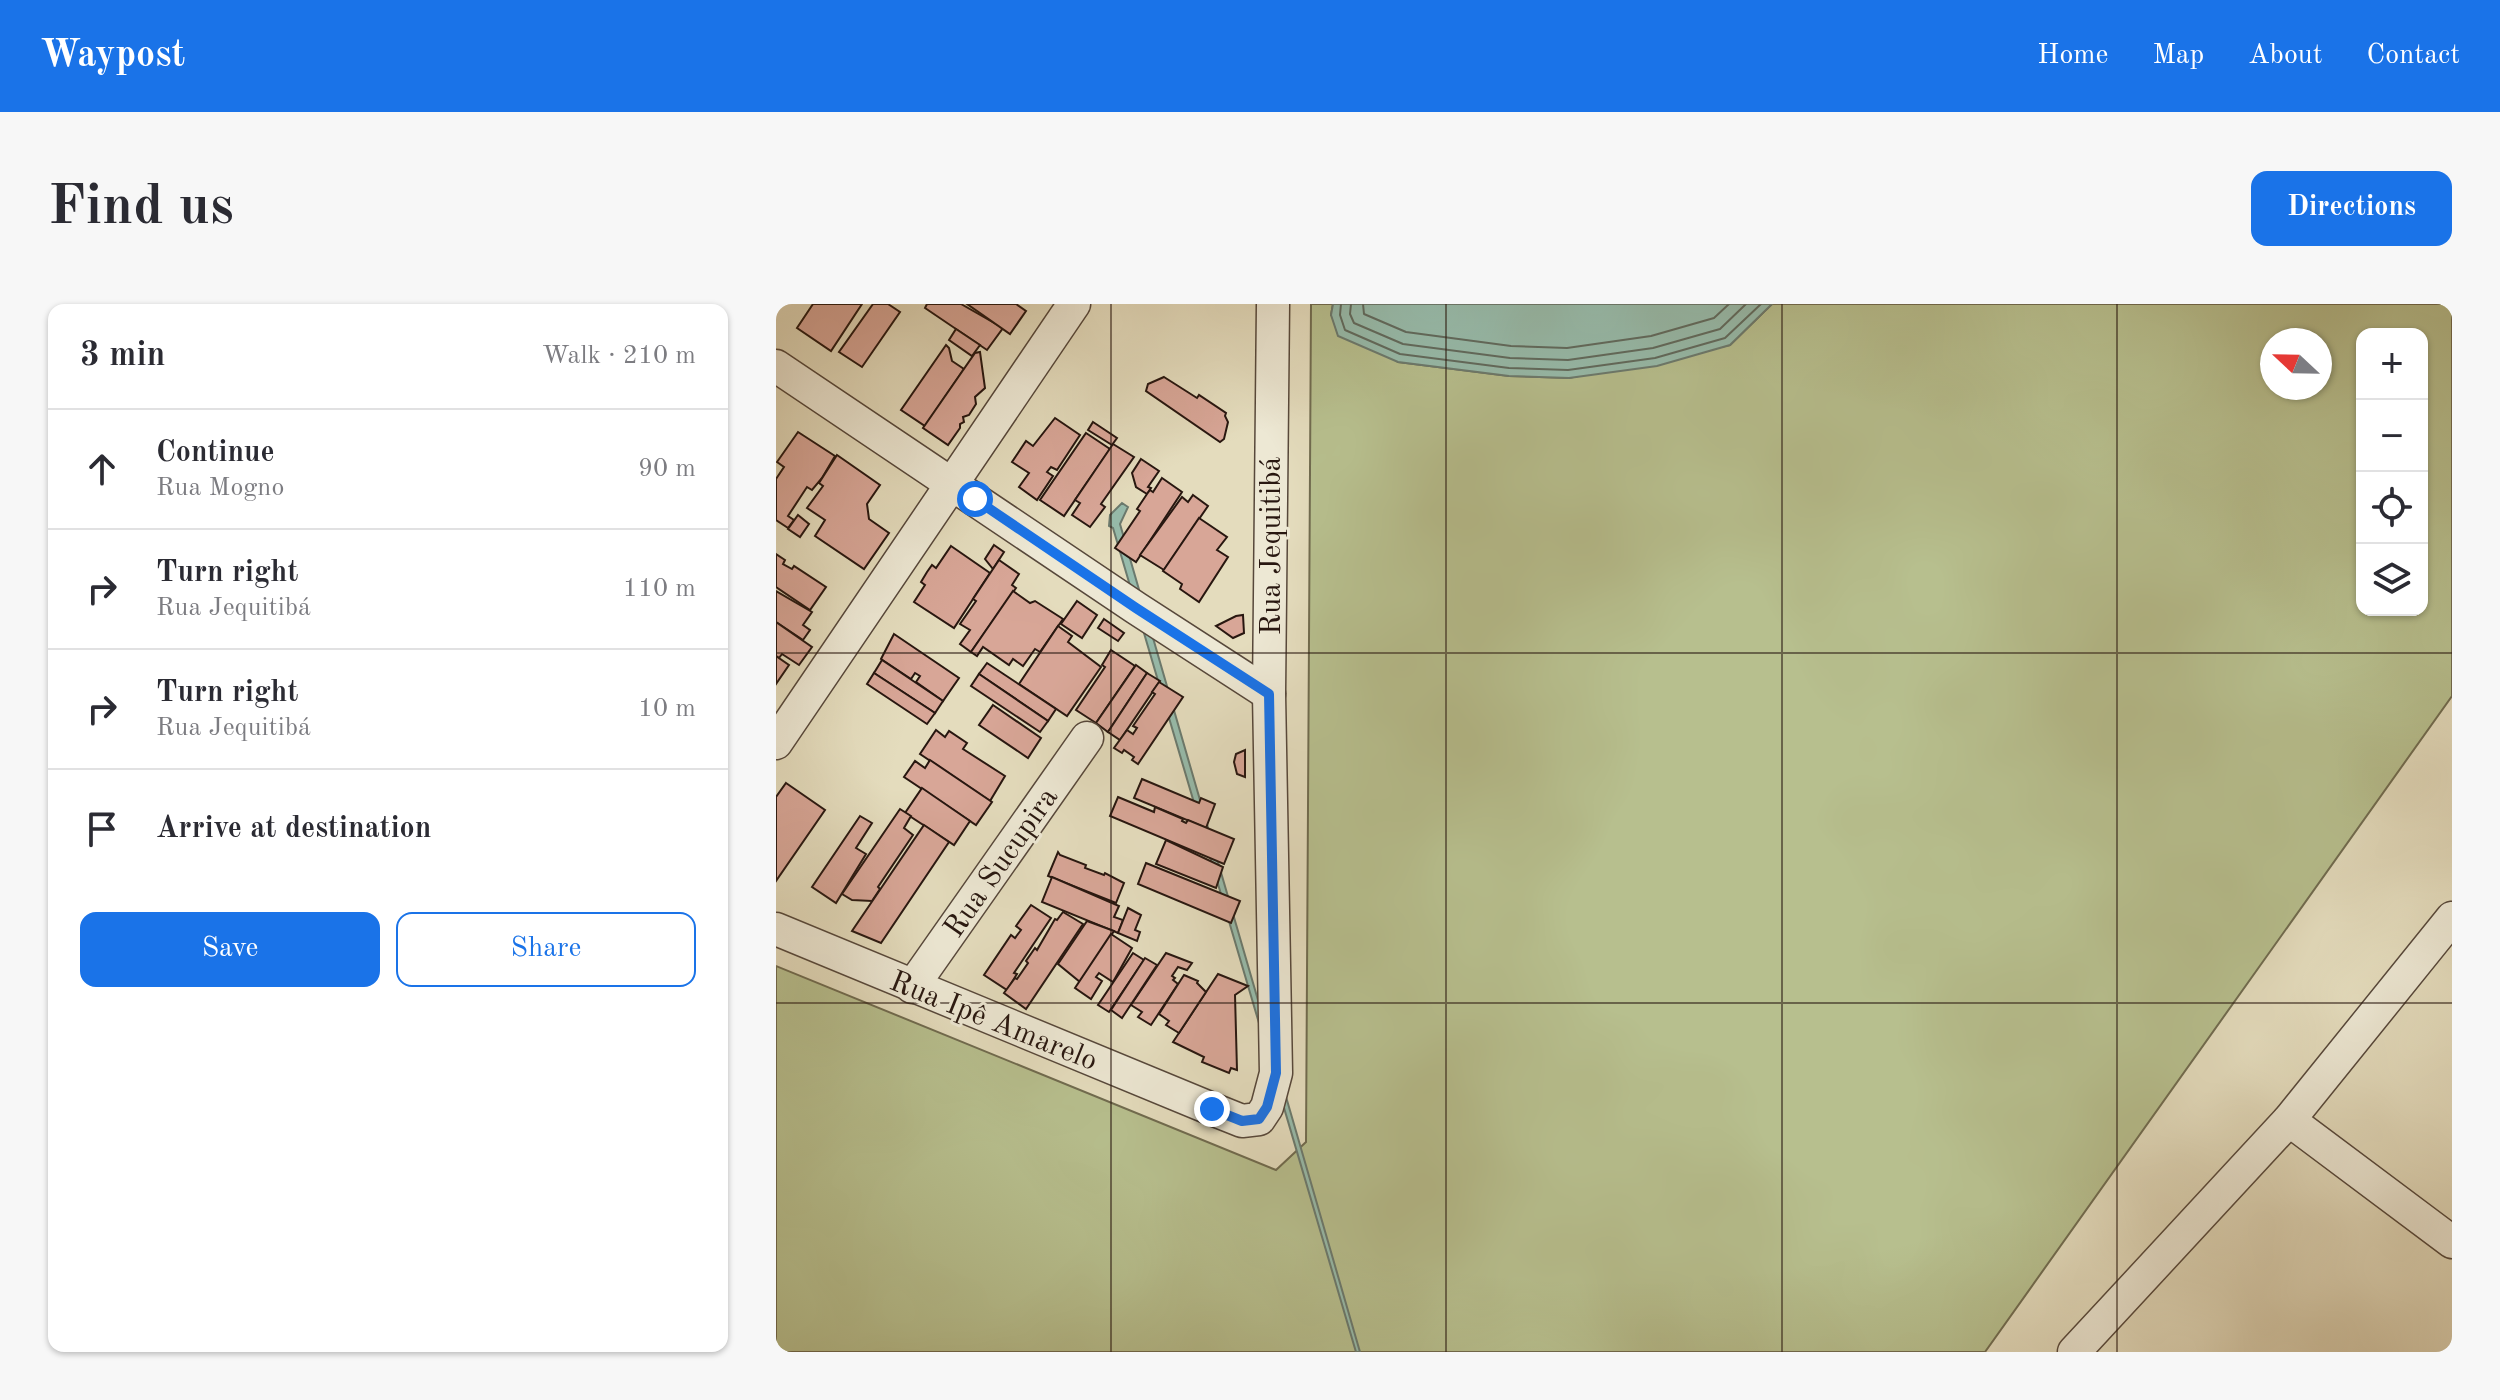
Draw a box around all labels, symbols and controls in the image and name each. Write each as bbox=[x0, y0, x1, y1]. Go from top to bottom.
text: Waypost bbox=[40, 37, 185, 75]
text: Home bbox=[2037, 42, 2108, 70]
text: Map bbox=[2152, 42, 2204, 70]
text: About bbox=[2248, 42, 2323, 70]
text: Contact bbox=[2367, 42, 2460, 70]
button: Directions bbox=[2251, 171, 2452, 246]
text: Find us bbox=[48, 180, 234, 236]
north arrow bbox=[2260, 328, 2332, 400]
map controls bbox=[2356, 328, 2428, 616]
button: + bbox=[2356, 328, 2428, 400]
text: 3 min bbox=[80, 339, 165, 373]
text: Walk · 210 m bbox=[542, 343, 696, 369]
button: − bbox=[2356, 400, 2428, 472]
text: Continue bbox=[156, 438, 275, 468]
icon: ahead bbox=[80, 447, 124, 491]
text: 90 m bbox=[638, 456, 696, 482]
street label: Rua Jequitibá bbox=[1257, 456, 1287, 635]
button: locate bbox=[2356, 472, 2428, 544]
text: Rua Mogno bbox=[156, 475, 284, 501]
route start bbox=[957, 481, 993, 517]
button: layers bbox=[2356, 544, 2428, 616]
text: Turn right bbox=[156, 558, 298, 588]
icon: right bbox=[80, 567, 124, 611]
text: 110 m bbox=[623, 576, 696, 602]
text: Rua Jequitibá bbox=[156, 595, 311, 621]
text: Turn right bbox=[156, 678, 298, 708]
icon: right bbox=[80, 687, 124, 731]
text: 10 m bbox=[638, 696, 696, 722]
text: Rua Jequitibá bbox=[156, 715, 311, 741]
street label: Rua Sucupira bbox=[939, 783, 1064, 944]
icon: arrive bbox=[80, 807, 124, 851]
text: Arrive at destination bbox=[156, 814, 431, 844]
button: Save bbox=[80, 912, 380, 987]
button: Share bbox=[396, 912, 696, 987]
street label: Rua Ipê Amarelo bbox=[885, 967, 1101, 1077]
route end bbox=[1194, 1091, 1230, 1127]

